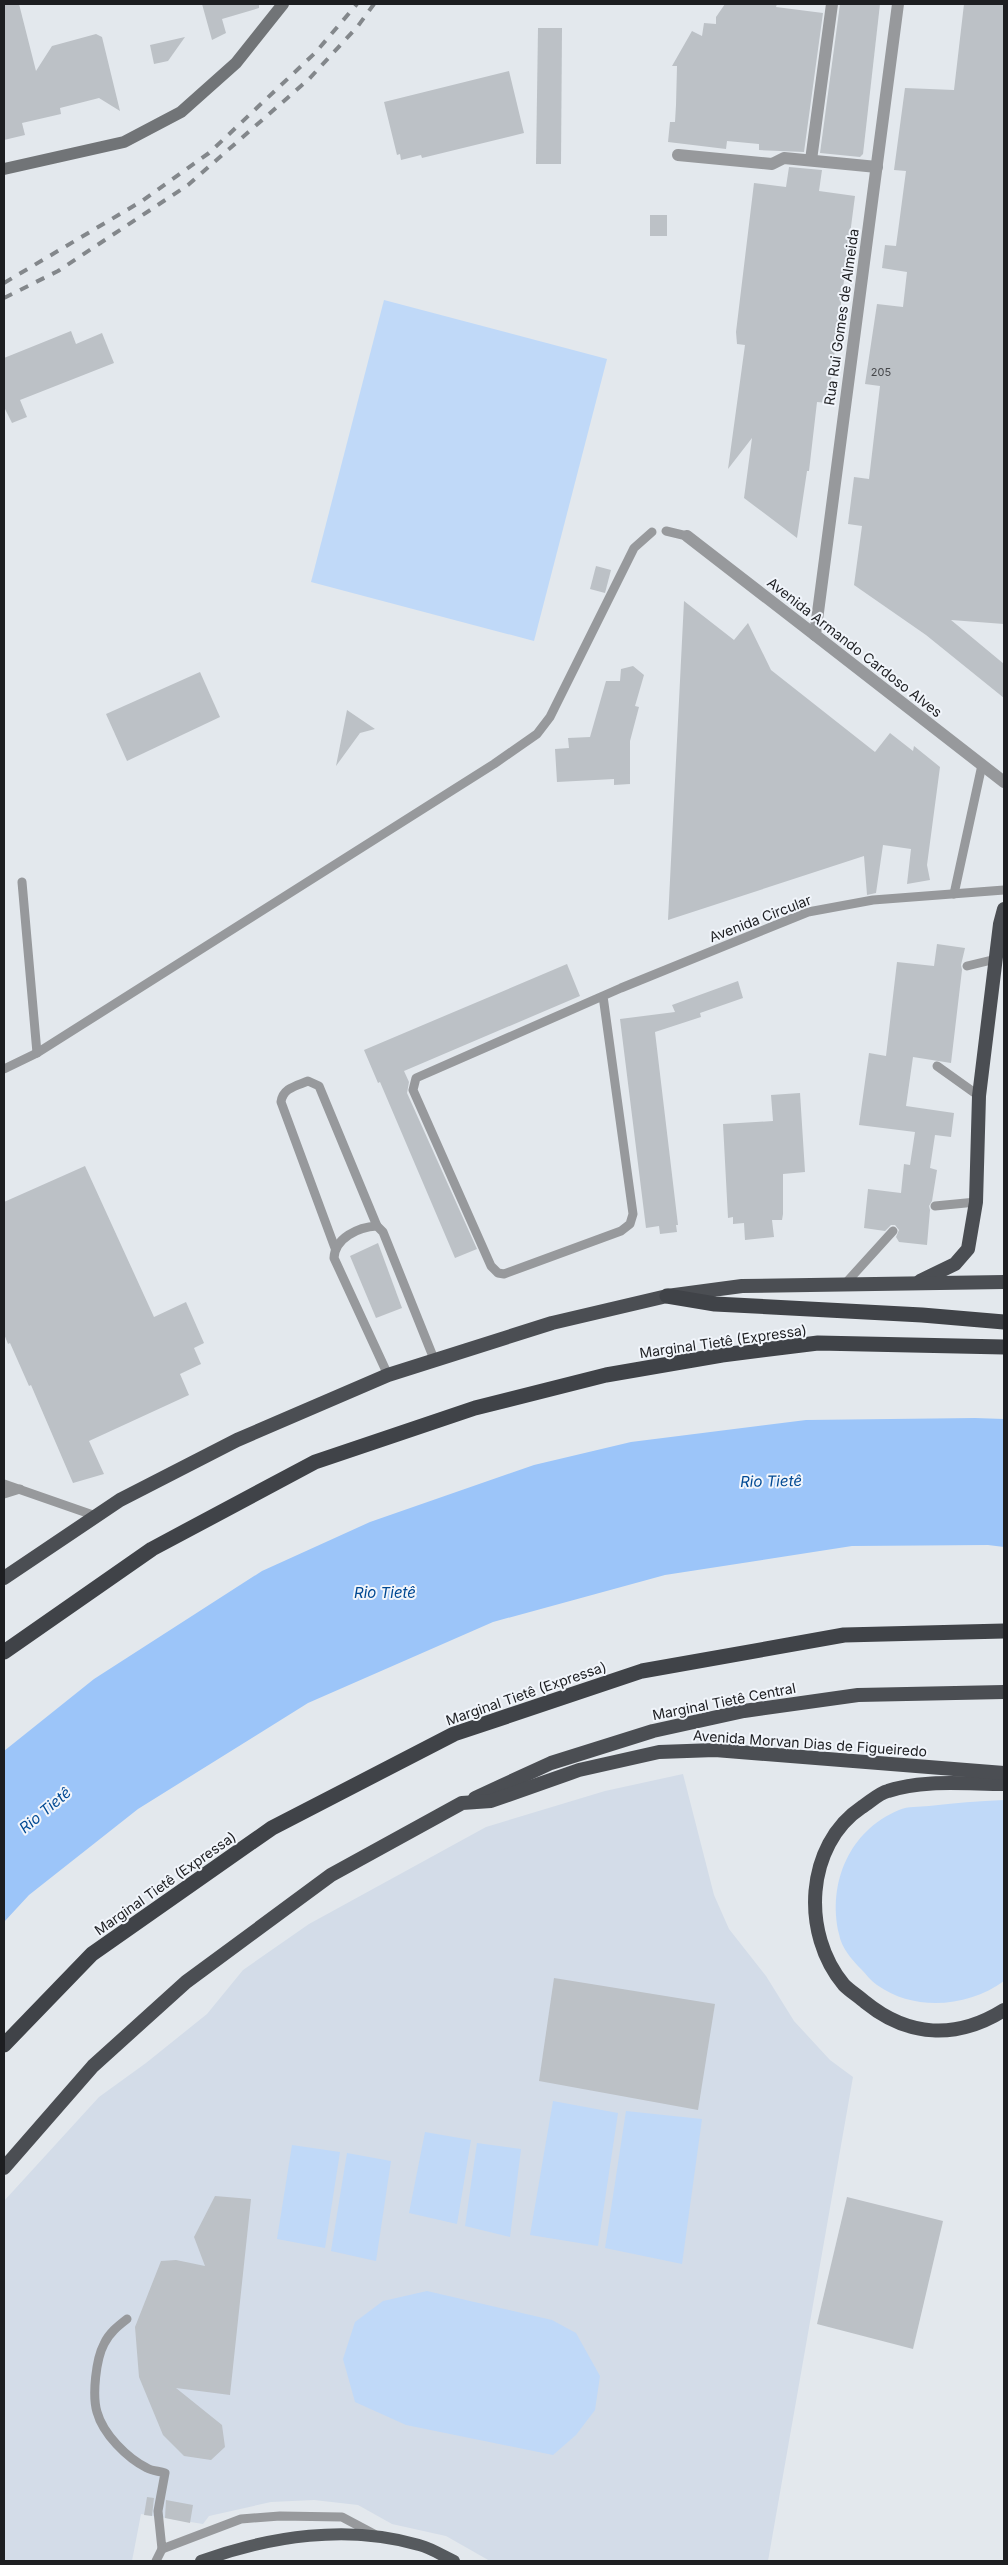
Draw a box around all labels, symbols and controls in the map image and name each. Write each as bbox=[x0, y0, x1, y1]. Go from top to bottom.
street label: Rua Rui Gomes de Almeida bbox=[820, 228, 862, 406]
house number: 205 bbox=[871, 365, 891, 379]
street label: Avenida Armando Cardoso Alves bbox=[764, 573, 946, 721]
street label: Avenida Circular bbox=[707, 891, 813, 945]
street label: Marginal Tietê (Expressa) bbox=[638, 1321, 808, 1361]
water label: Rio Tietê bbox=[740, 1471, 802, 1491]
water label: Rio Tietê bbox=[354, 1583, 416, 1602]
street label: Marginal Tietê (Expressa) bbox=[443, 1657, 609, 1729]
street label: Marginal Tietê Central bbox=[651, 1679, 797, 1723]
street label: Avenida Morvan Dias de Figueiredo bbox=[692, 1726, 928, 1760]
water label: Rio Tietê bbox=[15, 1783, 75, 1837]
street label: Marginal Tietê (Expressa) bbox=[91, 1828, 239, 1938]

